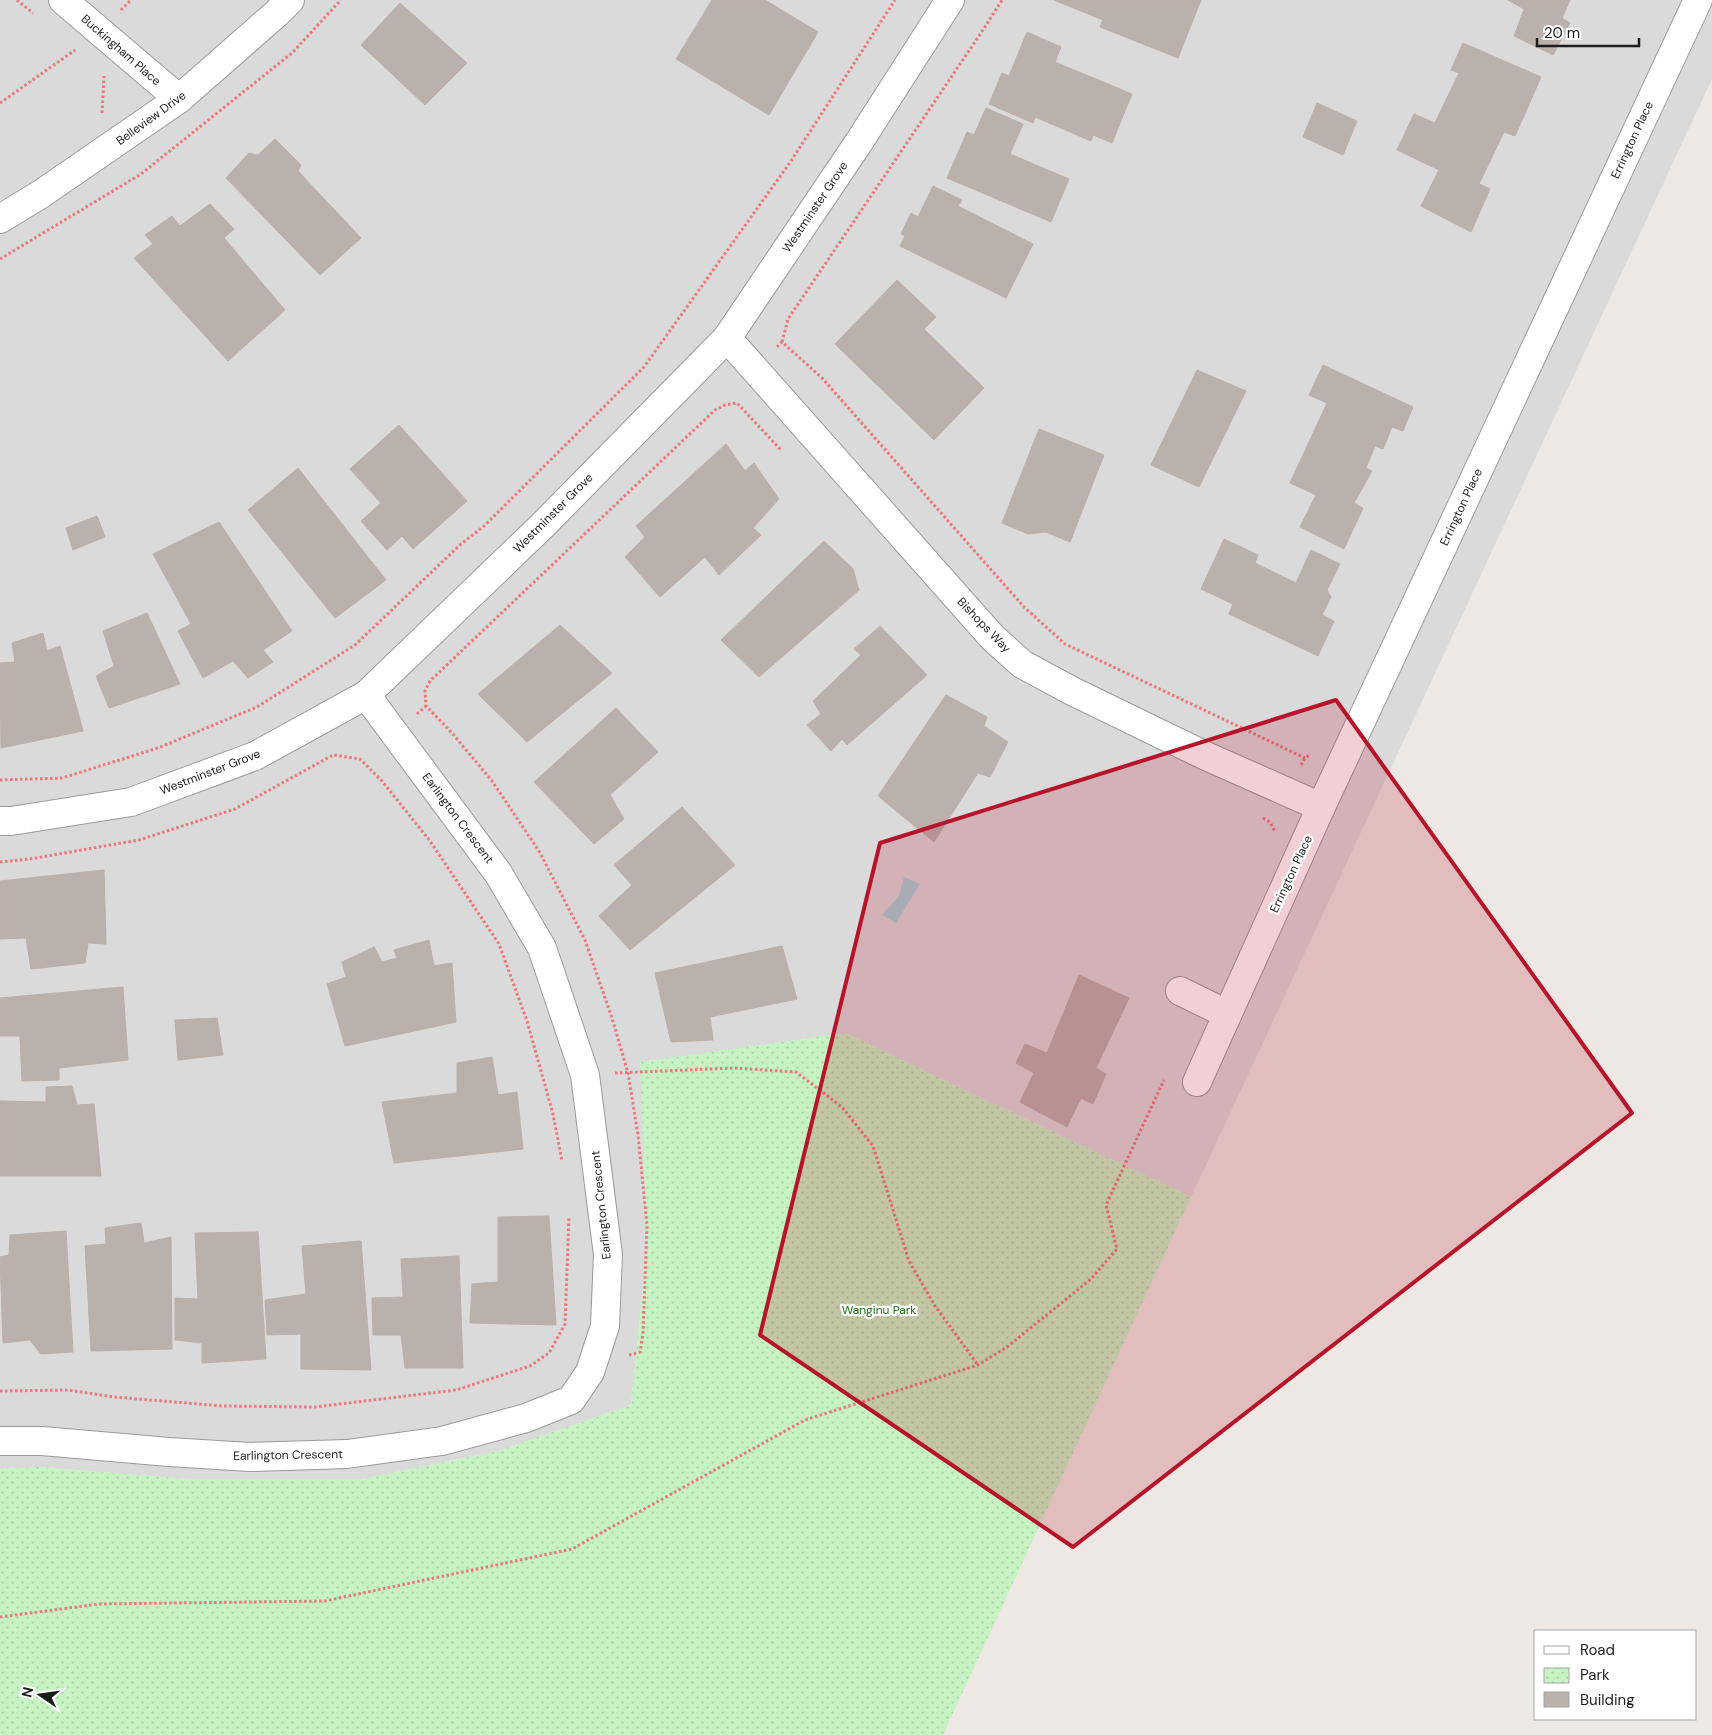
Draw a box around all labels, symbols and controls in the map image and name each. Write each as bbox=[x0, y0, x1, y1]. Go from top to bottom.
street label: Buckingham Place bbox=[78, 11, 164, 89]
scale bar bbox=[1537, 15, 1640, 47]
text: 20 m bbox=[1544, 23, 1580, 43]
street label: Belleview Drive bbox=[113, 87, 189, 149]
street label: Errington Place bbox=[1607, 99, 1657, 181]
street label: Westminster Grove bbox=[779, 158, 851, 256]
street label: Errington Place bbox=[1436, 466, 1486, 548]
street label: Westminster Grove bbox=[510, 470, 596, 556]
street label: Bishops Way bbox=[954, 594, 1015, 656]
street label: Westminster Grove bbox=[157, 745, 263, 799]
street label: Earlington Crescent bbox=[419, 769, 498, 867]
street label: Errington Place bbox=[1266, 833, 1316, 915]
street label: Earlington Crescent bbox=[587, 1149, 615, 1260]
park label: Wanginu Park bbox=[842, 1302, 916, 1318]
street label: Earlington Crescent bbox=[233, 1446, 343, 1464]
legend bbox=[1534, 1630, 1697, 1720]
text: Road bbox=[1580, 1640, 1615, 1660]
text: Park bbox=[1580, 1665, 1610, 1685]
north arrow bbox=[15, 1670, 65, 1720]
text: N bbox=[17, 1685, 37, 1699]
text: Building bbox=[1580, 1690, 1635, 1710]

